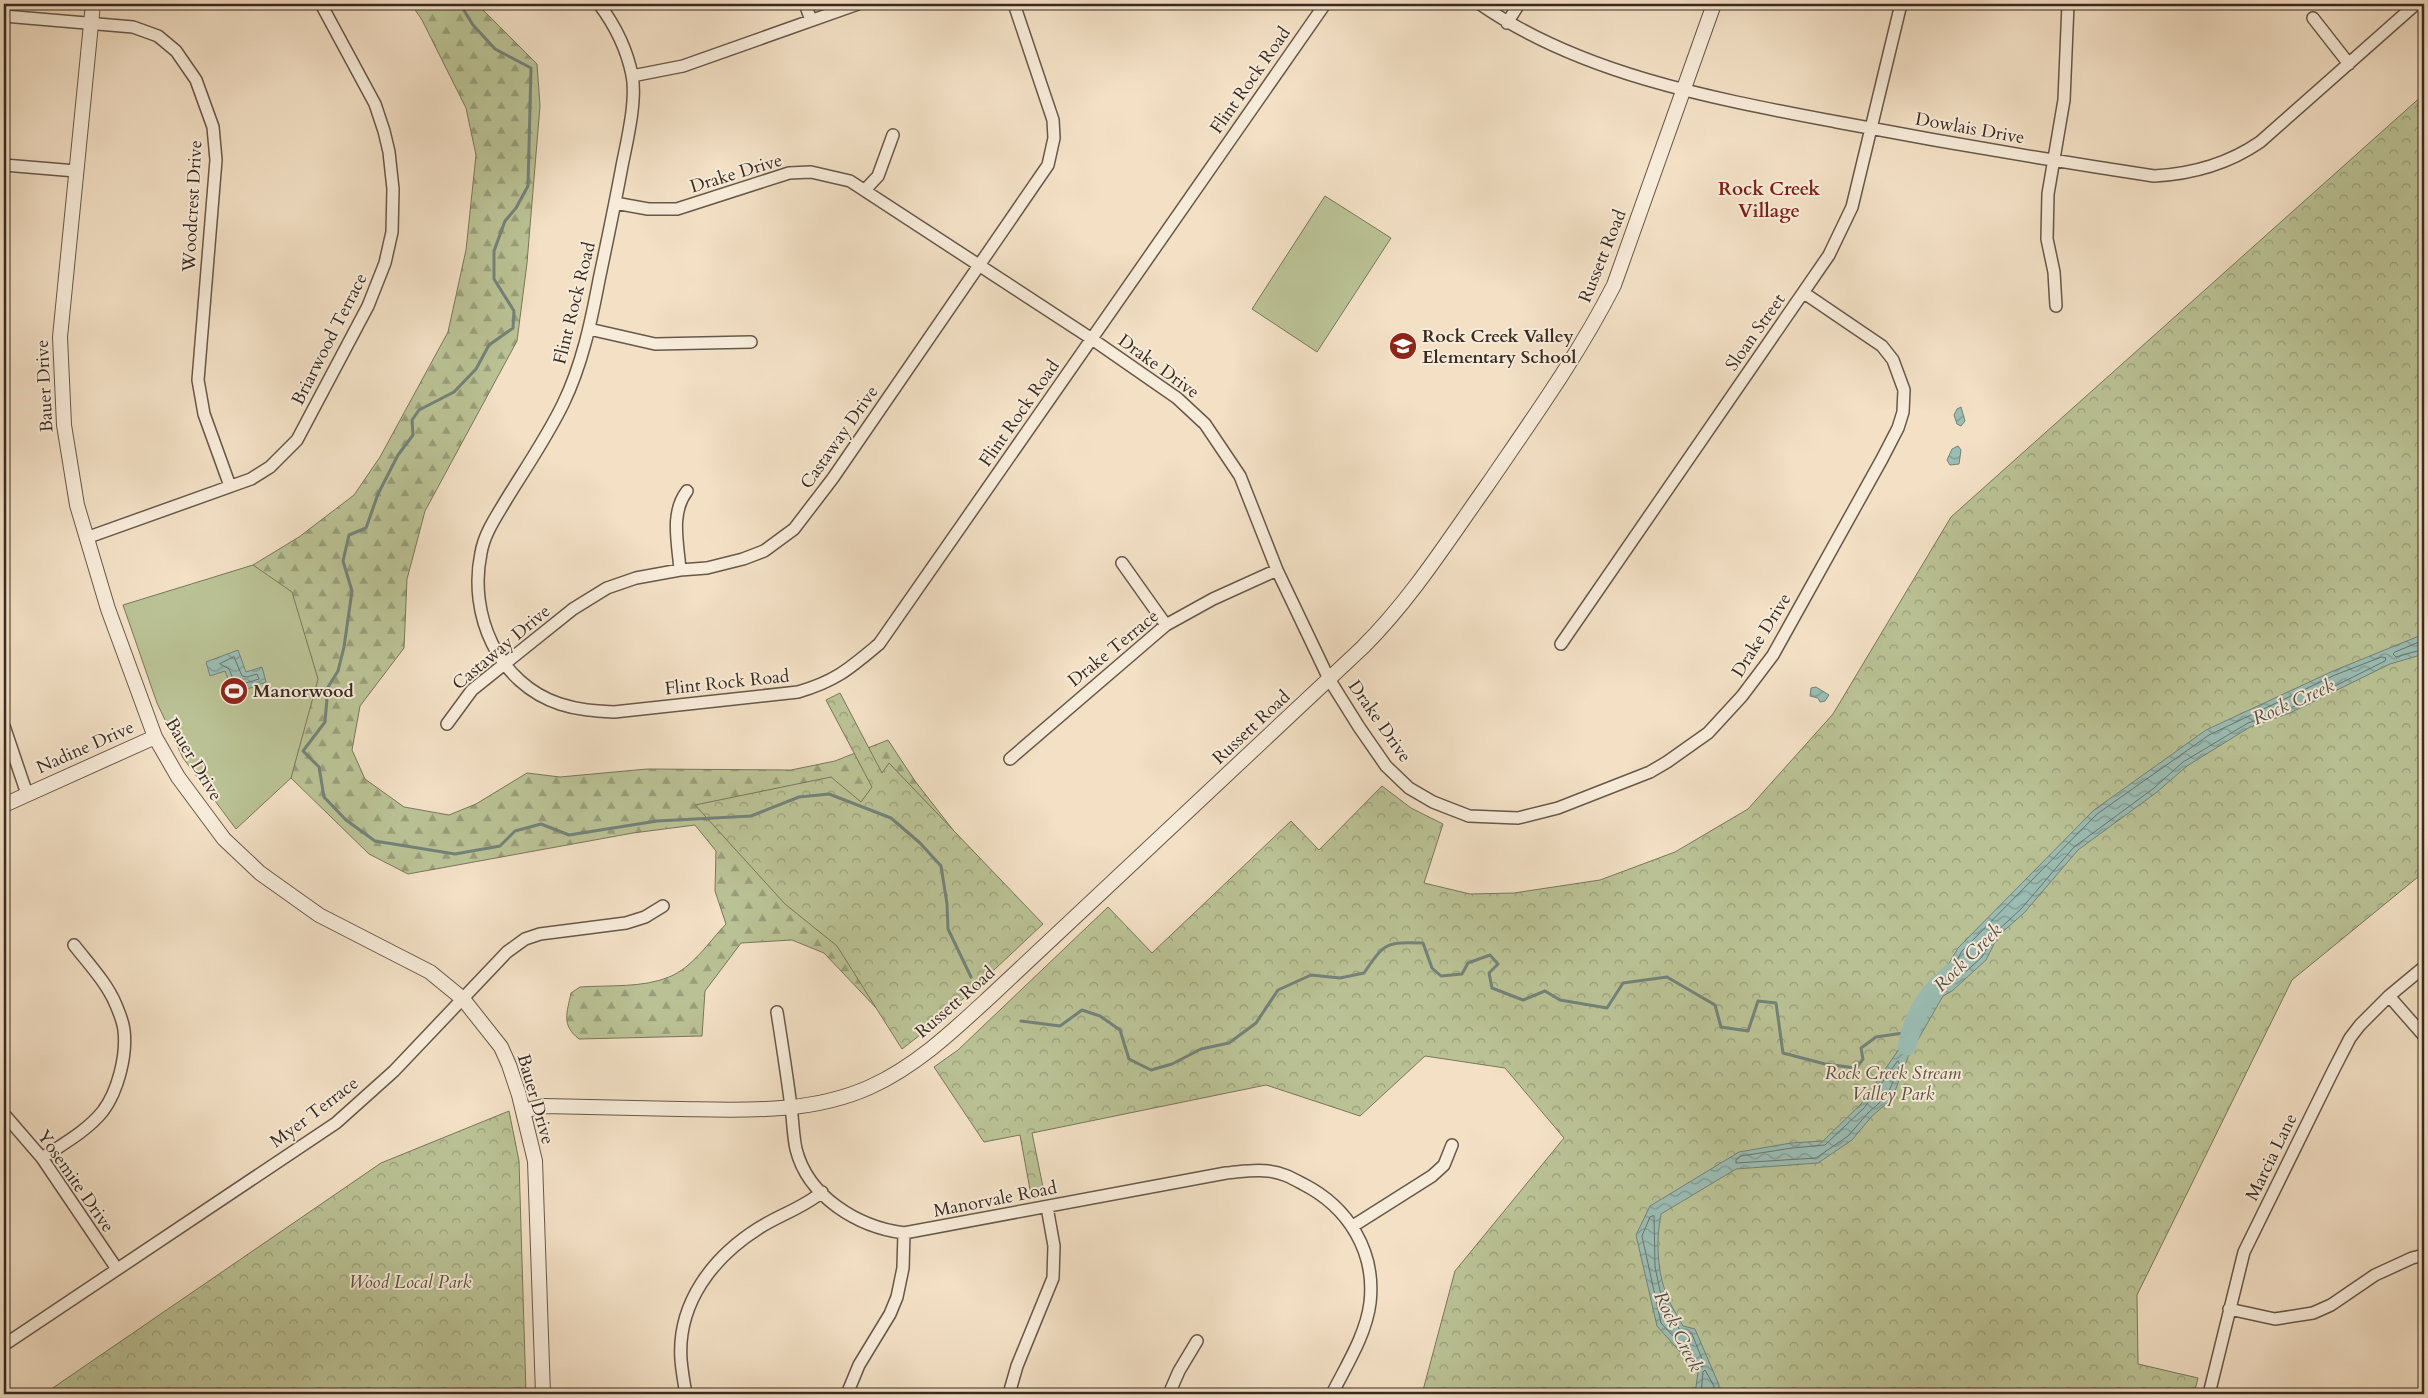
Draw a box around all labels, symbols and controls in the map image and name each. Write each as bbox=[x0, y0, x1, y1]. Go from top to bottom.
street label: Flint Rock Road bbox=[1204, 22, 1297, 139]
street label: Dowlais Drive bbox=[1913, 107, 2027, 150]
street label: Woodcrest Drive bbox=[177, 139, 208, 274]
street label: Drake Drive bbox=[687, 148, 785, 199]
district label: Rock Creek Village bbox=[1718, 176, 1820, 224]
street label: Russett Road bbox=[1572, 206, 1633, 306]
street label: Flint Rock Road bbox=[547, 239, 602, 367]
street label: Briarwood Terrace bbox=[285, 269, 374, 410]
street label: Sloan Street bbox=[1720, 288, 1791, 376]
place label: Rock Creek Valley Elementary School bbox=[1422, 324, 1576, 370]
street label: Drake Drive bbox=[1113, 328, 1205, 404]
school or university icon: Rock Creek Valley Elementary School bbox=[1388, 331, 1418, 361]
street label: Bauer Drive bbox=[30, 339, 59, 433]
street label: Flint Rock Road bbox=[973, 355, 1066, 472]
street label: Castaway Drive bbox=[794, 381, 884, 494]
street label: Drake Drive bbox=[1726, 588, 1797, 682]
street label: Castaway Drive bbox=[447, 599, 556, 696]
street label: Drake Terrace bbox=[1063, 604, 1164, 693]
street label: Flint Rock Road bbox=[664, 663, 791, 701]
water label: Rock Creek bbox=[2248, 672, 2339, 731]
street label: Drake Drive bbox=[1342, 675, 1417, 767]
sports icon: Manorwood bbox=[219, 676, 249, 706]
place label: Manorwood bbox=[253, 679, 355, 704]
street label: Russett Road bbox=[1207, 684, 1296, 770]
street label: Bauer Drive bbox=[159, 713, 228, 806]
street label: Nadine Drive bbox=[32, 715, 138, 780]
water label: Rock Creek bbox=[1928, 917, 2008, 998]
street label: Russett Road bbox=[910, 960, 1001, 1044]
street label: Bauer Drive bbox=[511, 1051, 560, 1147]
park label: Rock Creek Stream Valley Park bbox=[1825, 1061, 1962, 1107]
street label: Myer Terrace bbox=[265, 1071, 364, 1154]
street label: Marcia Lane bbox=[2240, 1109, 2303, 1205]
street label: Yosemite Drive bbox=[31, 1125, 120, 1238]
street label: Manorvale Road bbox=[931, 1175, 1059, 1224]
park label: Wood Local Park bbox=[349, 1270, 471, 1295]
water label: Rock Creek bbox=[1647, 1287, 1709, 1377]

